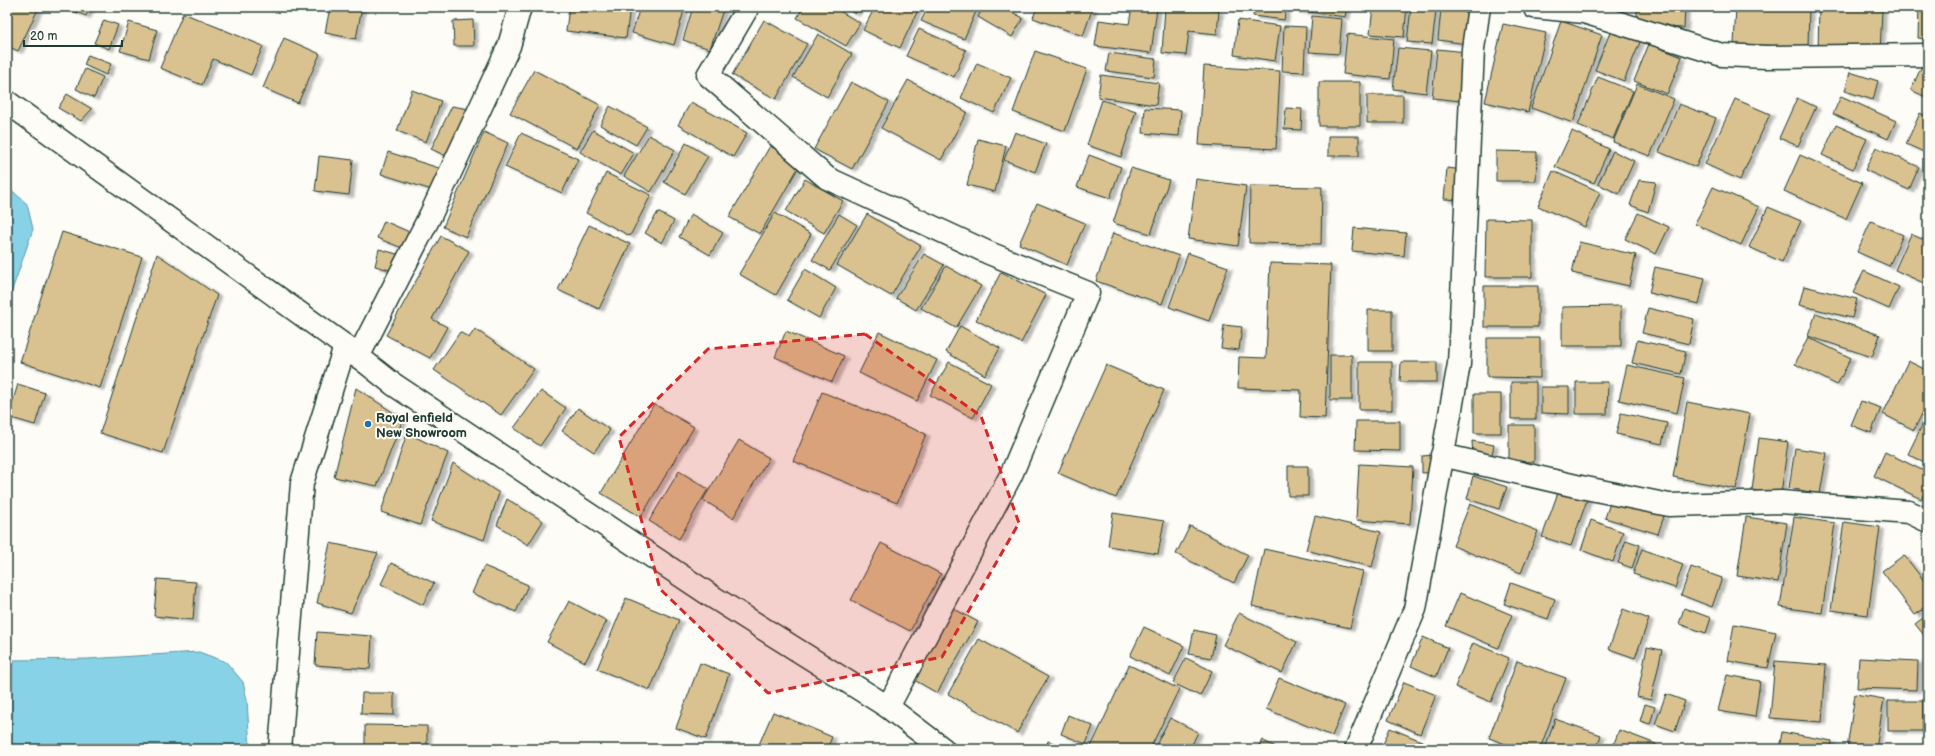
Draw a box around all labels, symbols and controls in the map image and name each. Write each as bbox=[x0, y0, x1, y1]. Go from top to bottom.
scale bar bbox=[24, 22, 122, 48]
text: 20 m bbox=[30, 29, 57, 44]
place label: Royal enfield New Showroom bbox=[376, 410, 467, 441]
marker: Royal enfield New Showroom bbox=[363, 419, 373, 429]

